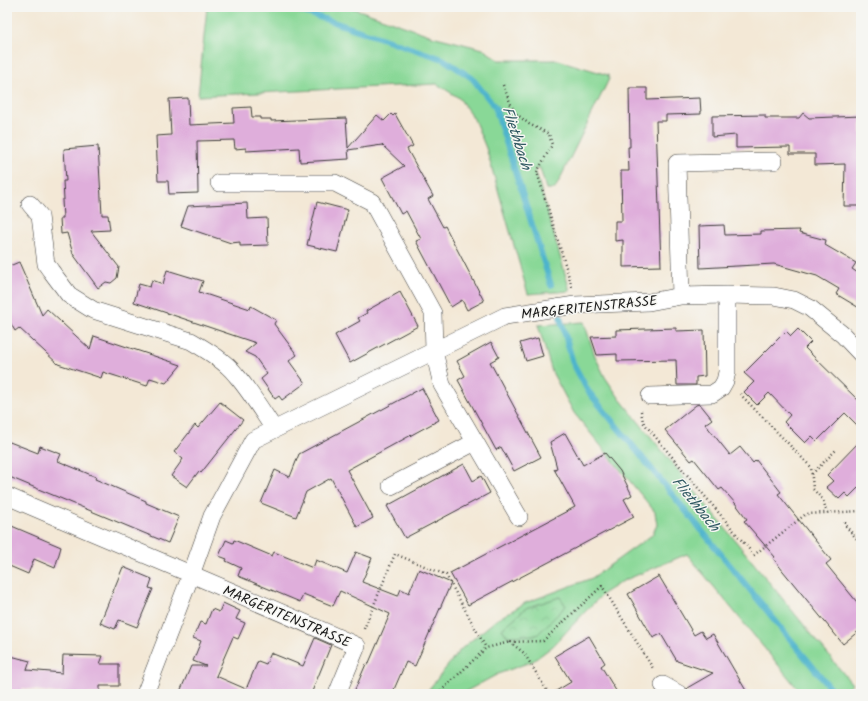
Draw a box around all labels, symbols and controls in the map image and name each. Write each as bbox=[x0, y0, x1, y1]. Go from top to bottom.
water label: Fliethbach bbox=[495, 104, 538, 175]
street label: MARGERITENSTRASSE bbox=[520, 290, 659, 326]
water label: Fliethbach bbox=[665, 472, 726, 539]
street label: MARGERITENSTRASSE bbox=[219, 580, 355, 654]

